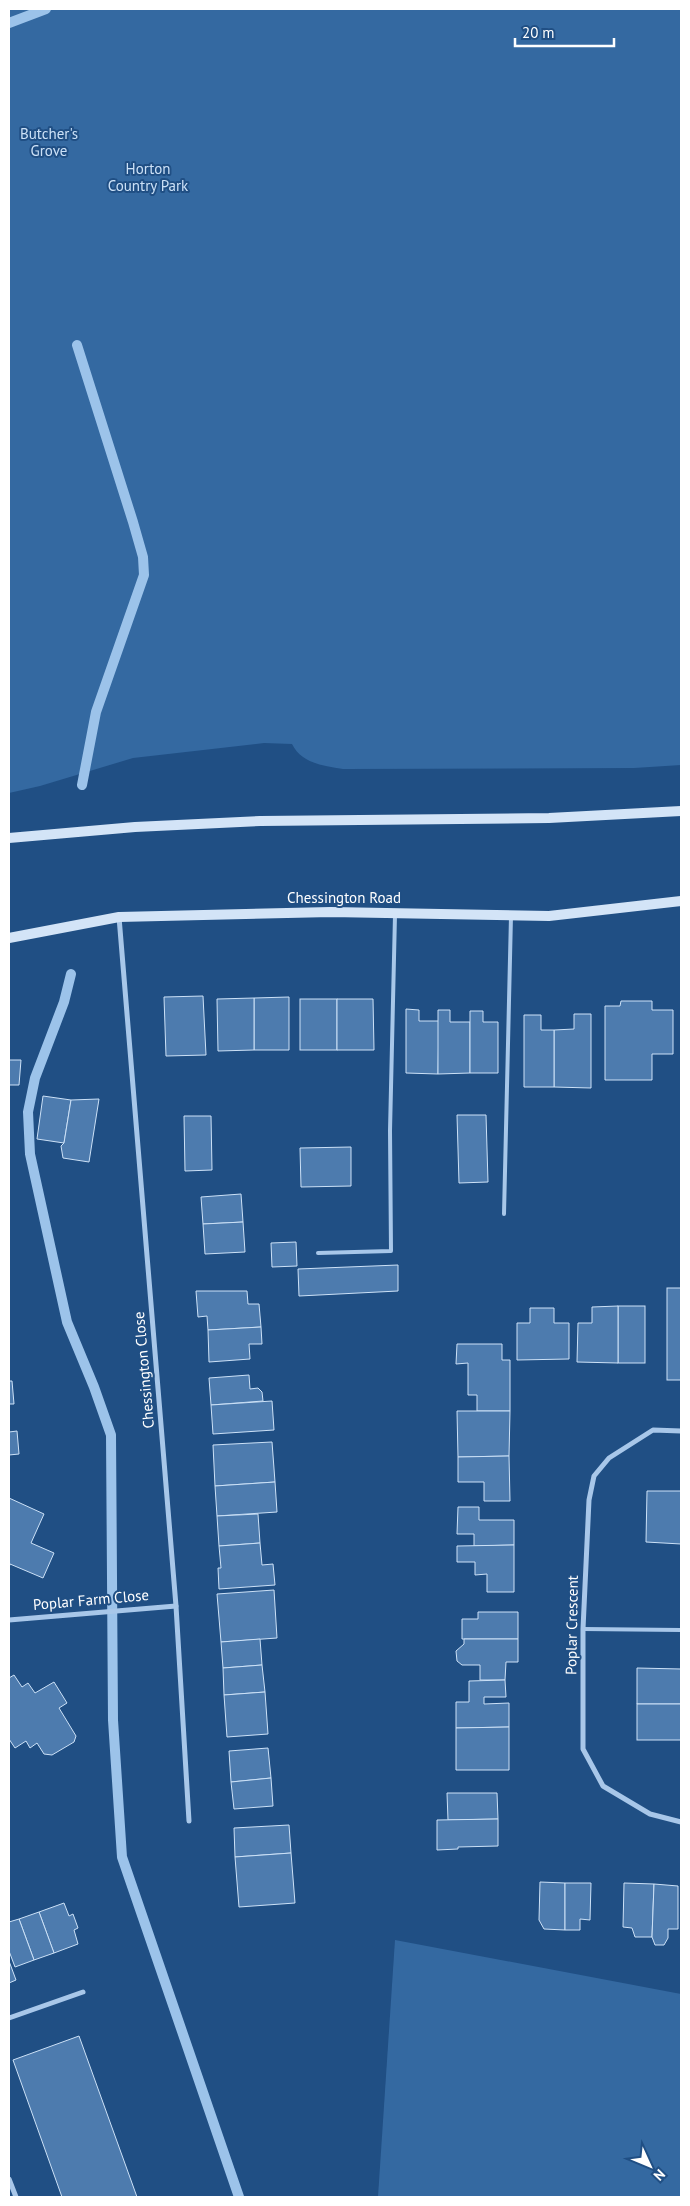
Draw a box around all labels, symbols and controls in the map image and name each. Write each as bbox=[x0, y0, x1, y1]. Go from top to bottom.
scale bar bbox=[515, 15, 614, 47]
text: 20 m bbox=[522, 23, 555, 42]
park label: Butcher's Grove bbox=[20, 124, 78, 160]
park label: Horton Country Park bbox=[108, 159, 189, 195]
street label: Chessington Road bbox=[287, 888, 401, 907]
street label: Chessington Close bbox=[129, 1311, 158, 1429]
street label: Poplar Crescent bbox=[561, 1575, 582, 1675]
street label: Poplar Farm Close bbox=[32, 1585, 150, 1614]
north arrow bbox=[625, 2141, 675, 2191]
text: N bbox=[650, 2165, 669, 2185]

